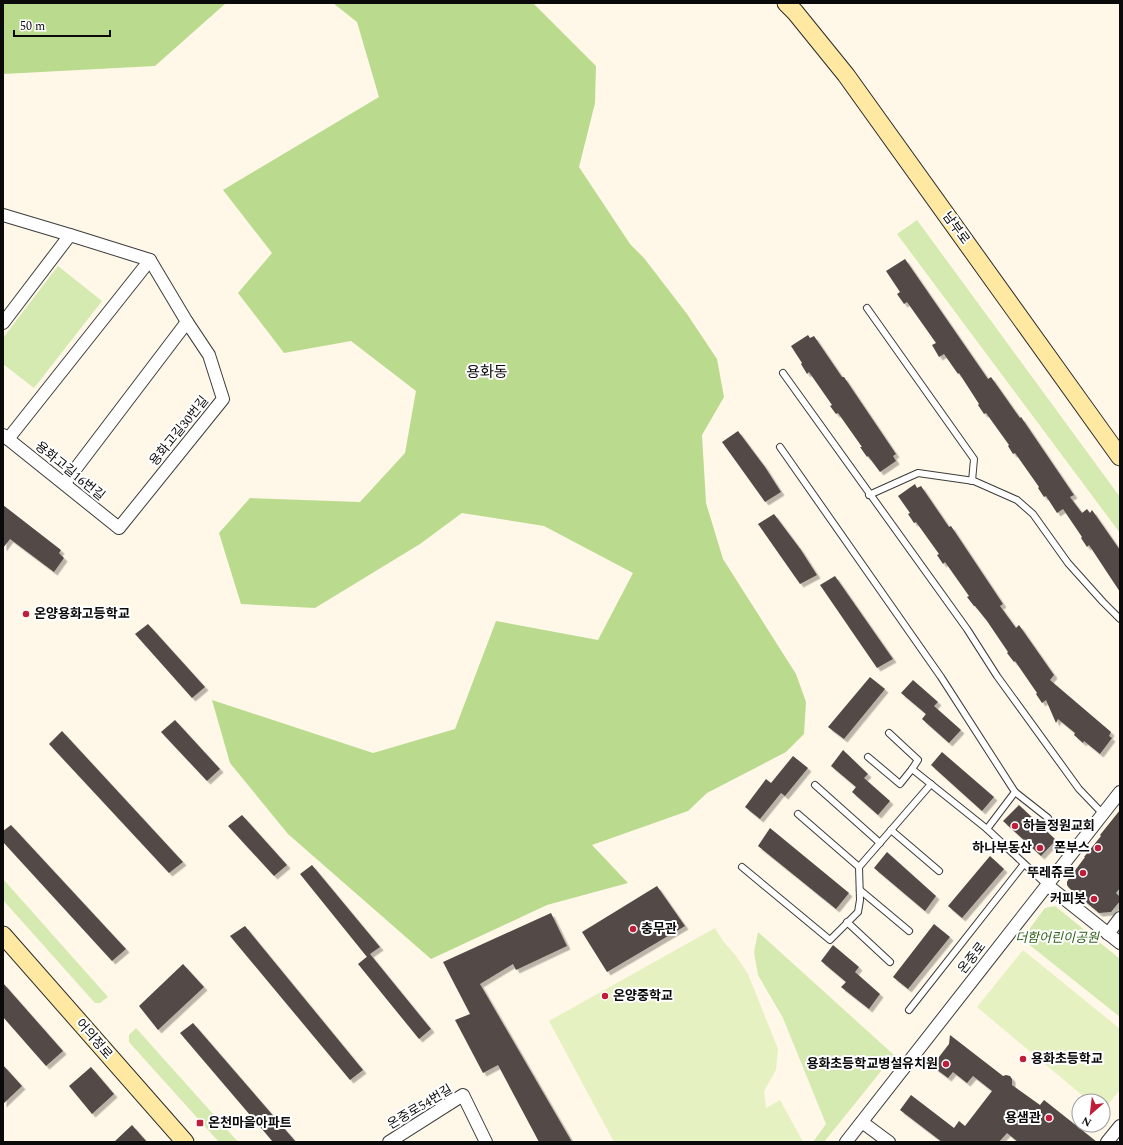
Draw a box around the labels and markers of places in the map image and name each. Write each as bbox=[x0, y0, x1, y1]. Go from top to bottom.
place label: 온양용화고등학교 bbox=[34, 604, 130, 624]
marker: 온양용화고등학교 bbox=[21, 609, 31, 619]
place label: 하늘정원교회 bbox=[1023, 816, 1095, 836]
marker: 하늘정원교회 bbox=[1010, 821, 1020, 831]
place label: 하나부동산 bbox=[972, 838, 1032, 858]
place label: 폰부스 bbox=[1054, 838, 1090, 858]
marker: 하나부동산 bbox=[1035, 843, 1045, 853]
marker: 폰부스 bbox=[1093, 843, 1103, 853]
place label: 뚜레쥬르 bbox=[1027, 863, 1075, 883]
marker: 뚜레쥬르 bbox=[1078, 868, 1088, 878]
place label: 커피봇 bbox=[1050, 889, 1086, 909]
marker: 커피봇 bbox=[1089, 894, 1099, 904]
place label: 충무관 bbox=[641, 919, 677, 939]
marker: 충무관 bbox=[628, 924, 638, 934]
place label: 온양중학교 bbox=[613, 986, 673, 1006]
marker: 온양중학교 bbox=[600, 991, 610, 1001]
place label: 용화초등학교 bbox=[1031, 1049, 1103, 1069]
place label: 용화초등학교병설유치원 bbox=[806, 1054, 938, 1074]
marker: 용화초등학교 bbox=[1018, 1054, 1028, 1064]
marker: 용화초등학교병설유치원 bbox=[941, 1059, 951, 1069]
place label: 용샘관 bbox=[1005, 1108, 1041, 1128]
place label: 온천마을아파트 bbox=[208, 1113, 292, 1133]
marker: 용샘관 bbox=[1044, 1113, 1054, 1123]
marker: 온천마을아파트 bbox=[195, 1118, 205, 1128]

